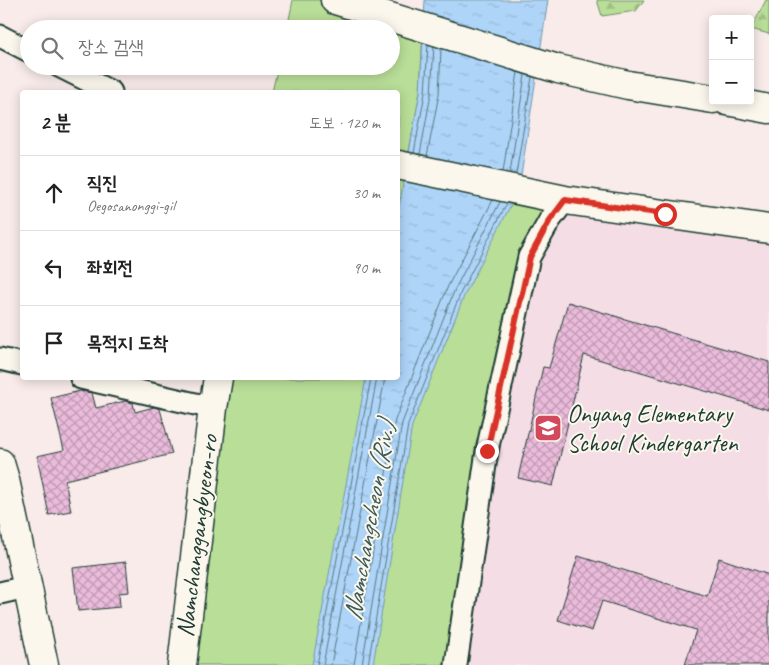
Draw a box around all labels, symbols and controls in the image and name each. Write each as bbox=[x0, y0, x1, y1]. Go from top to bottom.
map controls bbox=[709, 15, 754, 105]
button: + bbox=[709, 15, 754, 60]
search box bbox=[20, 20, 400, 75]
icon: search bbox=[38, 34, 66, 62]
text: 장소 검색 bbox=[78, 35, 144, 59]
button: − bbox=[709, 60, 754, 105]
text: 2 분 bbox=[40, 109, 71, 135]
text: 도보 · 120 m bbox=[309, 113, 380, 133]
text: 직진 bbox=[87, 171, 118, 195]
icon: ahead bbox=[40, 179, 68, 207]
text: 30 m bbox=[353, 183, 380, 203]
text: Oegosanonggi-gil bbox=[87, 196, 175, 216]
route start bbox=[654, 203, 677, 226]
icon: left bbox=[40, 254, 68, 282]
text: 좌회전 bbox=[87, 256, 133, 280]
text: 90 m bbox=[353, 258, 380, 278]
icon: arrive bbox=[40, 329, 68, 357]
text: 목적지 도착 bbox=[87, 331, 168, 355]
place label: Onyang Elementary School Kindergarten bbox=[567, 398, 738, 459]
school or university icon: Onyang Elementary School Kindergarten bbox=[533, 413, 563, 443]
water label: Namchangcheon (Riv.) bbox=[335, 414, 404, 623]
street label: Namchanggangbyeon-ro bbox=[169, 432, 225, 639]
route end bbox=[476, 440, 499, 463]

